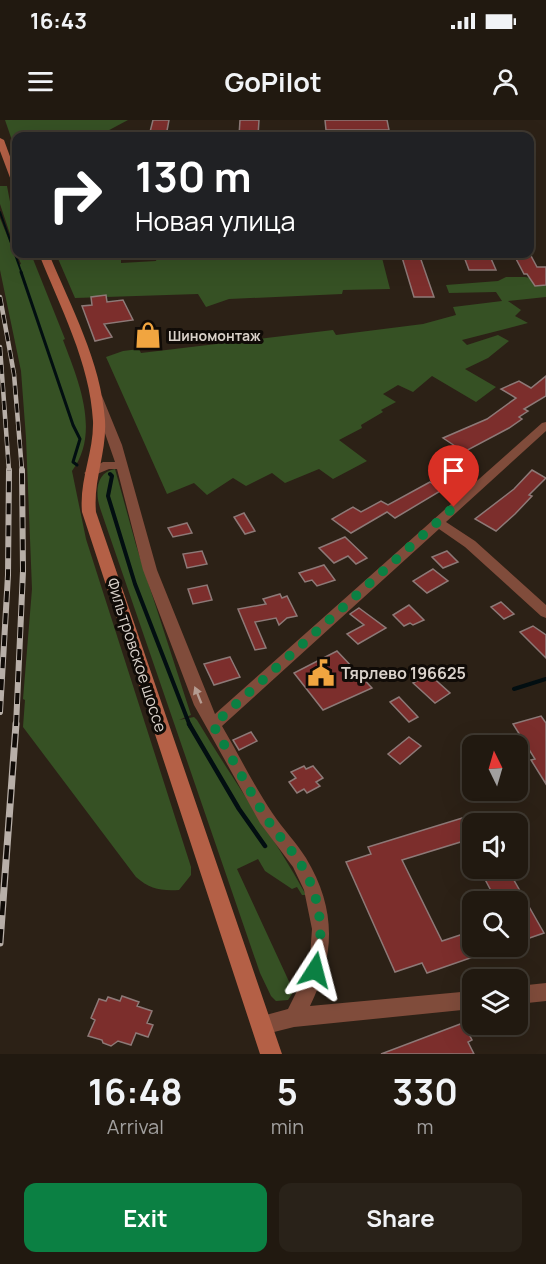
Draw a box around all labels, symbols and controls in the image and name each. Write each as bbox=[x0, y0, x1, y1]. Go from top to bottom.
text: 16:43 bbox=[30, 6, 87, 36]
text: GoPilot bbox=[224, 63, 322, 100]
icon: menu bbox=[24, 65, 57, 98]
icon: person bbox=[489, 65, 522, 98]
text: 130 m bbox=[135, 147, 252, 205]
icon: right bbox=[36, 156, 114, 234]
text: Новая улица bbox=[135, 202, 296, 239]
shop icon: Шиномонтаж bbox=[133, 320, 163, 350]
place label: Шиномонтаж bbox=[168, 326, 261, 345]
pin bbox=[428, 445, 479, 507]
icon: arrive bbox=[437, 454, 470, 487]
street label: Фильтровское шоссе bbox=[102, 575, 172, 735]
public building icon: Тярлево 196625 bbox=[306, 658, 336, 688]
place label: Тярлево 196625 bbox=[341, 662, 466, 684]
one-way arrow bbox=[193, 685, 203, 703]
north arrow bbox=[462, 735, 528, 801]
map controls bbox=[462, 735, 528, 1035]
button: sound bbox=[462, 813, 528, 879]
button: search bbox=[462, 891, 528, 957]
position arrow bbox=[283, 938, 347, 1002]
button: layers bbox=[462, 969, 528, 1035]
text: 16:48 bbox=[88, 1067, 183, 1116]
text: 5 bbox=[277, 1067, 298, 1116]
text: 330 bbox=[392, 1067, 458, 1116]
text: Arrival bbox=[107, 1113, 164, 1140]
text: min bbox=[271, 1113, 304, 1140]
text: m bbox=[417, 1113, 434, 1140]
button: Exit bbox=[24, 1183, 267, 1252]
button: Share bbox=[279, 1183, 522, 1252]

